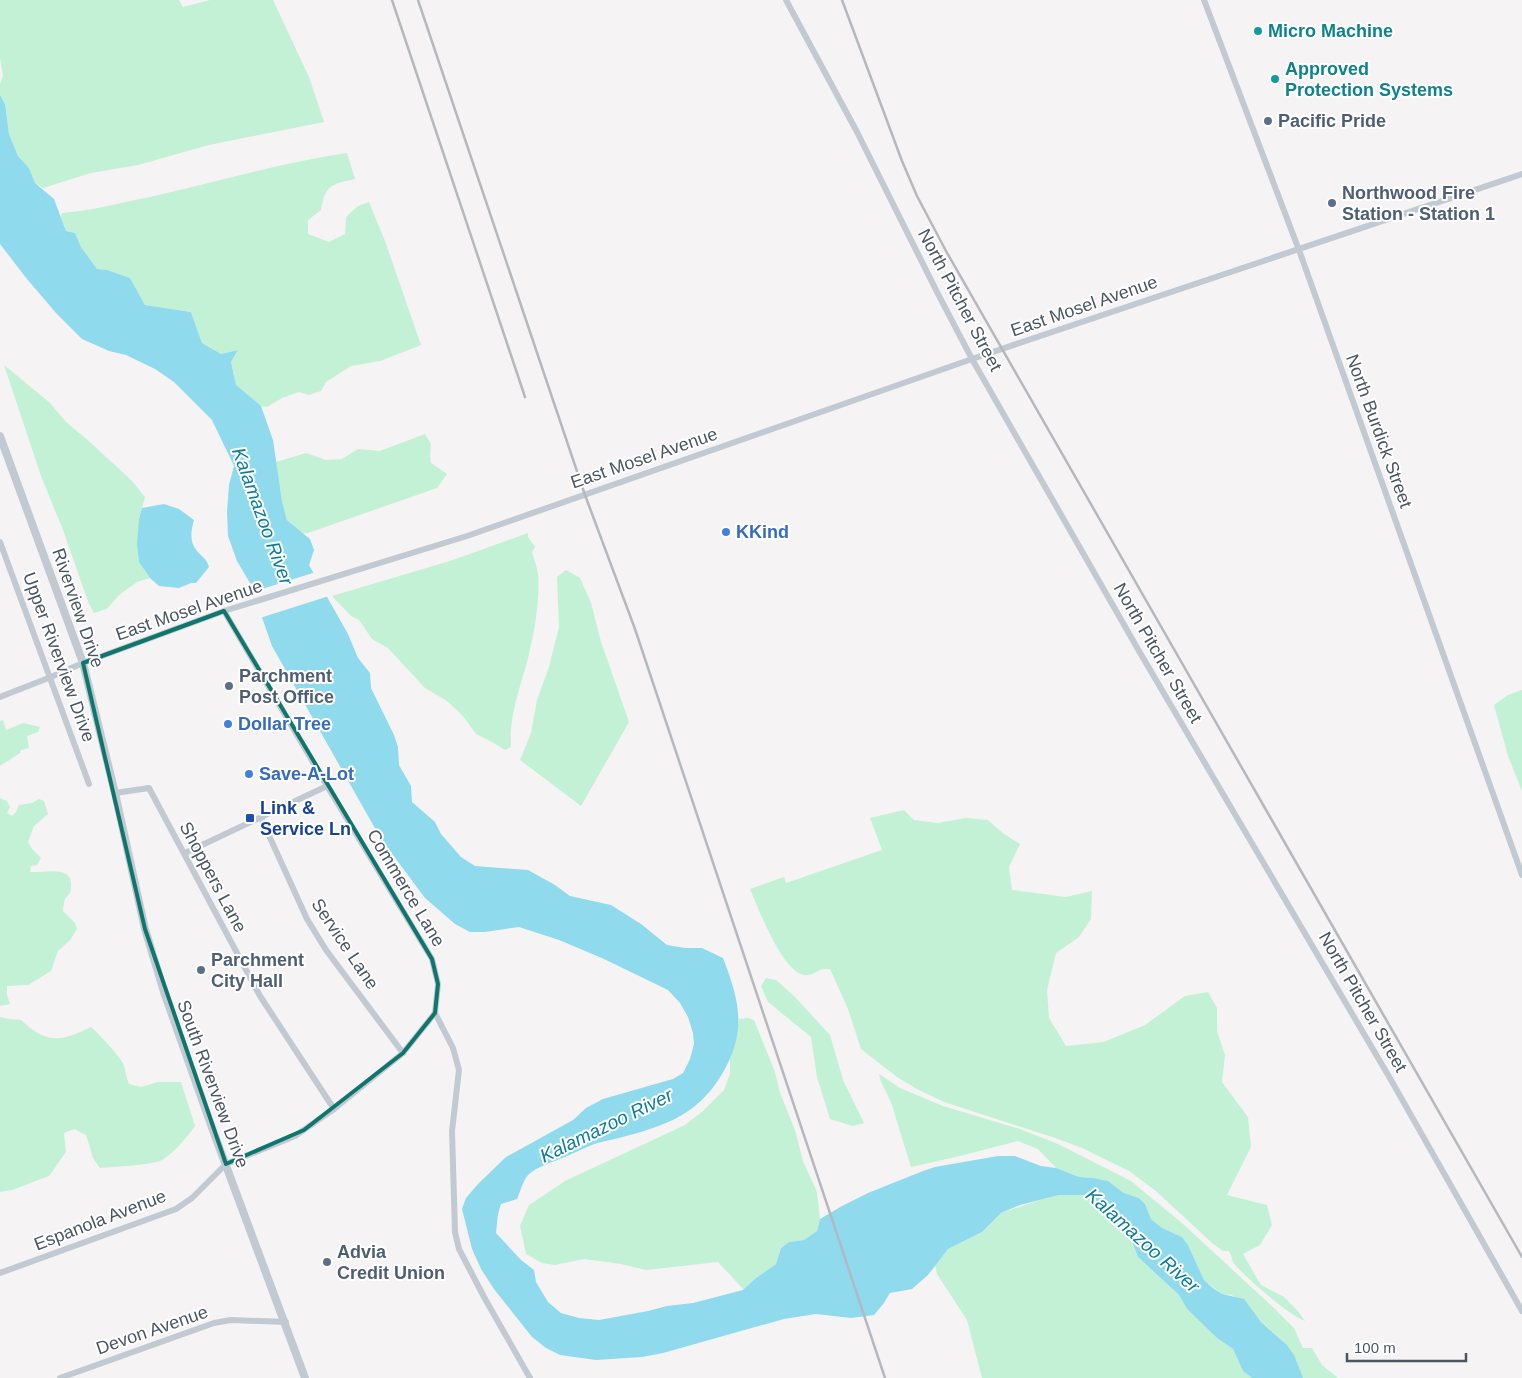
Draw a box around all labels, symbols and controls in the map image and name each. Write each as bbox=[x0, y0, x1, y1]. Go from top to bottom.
place label: Micro Machine bbox=[1268, 21, 1393, 41]
marker: Micro Machine bbox=[1252, 25, 1264, 37]
place label: Approved Protection Systems bbox=[1285, 59, 1453, 100]
marker: Approved Protection Systems bbox=[1269, 73, 1281, 85]
place label: Pacific Pride bbox=[1278, 111, 1386, 131]
marker: Pacific Pride bbox=[1262, 115, 1274, 127]
place label: Northwood Fire Station - Station 1 bbox=[1342, 183, 1495, 224]
marker: Northwood Fire Station - Station 1 bbox=[1326, 197, 1338, 209]
street label: North Pitcher Street bbox=[914, 226, 1006, 374]
street label: East Mosel Avenue bbox=[1008, 272, 1160, 340]
street label: North Burdick Street bbox=[1342, 351, 1416, 511]
street label: East Mosel Avenue bbox=[568, 424, 720, 492]
water label: Kalamazoo River bbox=[228, 445, 297, 588]
place label: KKind bbox=[736, 522, 789, 542]
marker: KKind bbox=[720, 526, 732, 538]
street label: Riverview Drive bbox=[48, 546, 108, 670]
street label: Upper Riverview Drive bbox=[19, 569, 99, 745]
street label: East Mosel Avenue bbox=[113, 576, 265, 644]
street label: North Pitcher Street bbox=[1110, 580, 1206, 726]
place label: Parchment Post Office bbox=[239, 666, 334, 707]
marker: Parchment Post Office bbox=[223, 680, 235, 692]
place label: Dollar Tree bbox=[238, 714, 331, 734]
marker: Dollar Tree bbox=[222, 718, 234, 730]
place label: Save-A-Lot bbox=[259, 764, 354, 784]
marker: Save-A-Lot bbox=[243, 768, 255, 780]
place label: Link & Service Ln bbox=[260, 798, 351, 839]
marker: Link & Service Ln bbox=[244, 812, 256, 824]
street label: Shoppers Lane bbox=[176, 818, 250, 936]
street label: Commerce Lane bbox=[363, 826, 449, 950]
street label: Service Lane bbox=[307, 895, 383, 993]
street label: North Pitcher Street bbox=[1315, 929, 1411, 1075]
place label: Parchment City Hall bbox=[211, 950, 304, 991]
marker: Parchment City Hall bbox=[195, 964, 207, 976]
street label: South Riverview Drive bbox=[173, 997, 253, 1171]
water label: Kalamazoo River bbox=[537, 1084, 676, 1167]
water label: Kalamazoo River bbox=[1082, 1184, 1204, 1297]
street label: Espanola Avenue bbox=[31, 1186, 169, 1254]
place label: Advia Credit Union bbox=[337, 1242, 445, 1283]
marker: Advia Credit Union bbox=[321, 1256, 333, 1268]
street label: Devon Avenue bbox=[94, 1302, 210, 1358]
scale bar bbox=[1347, 1330, 1466, 1362]
text: 100 m bbox=[1354, 1339, 1396, 1356]

